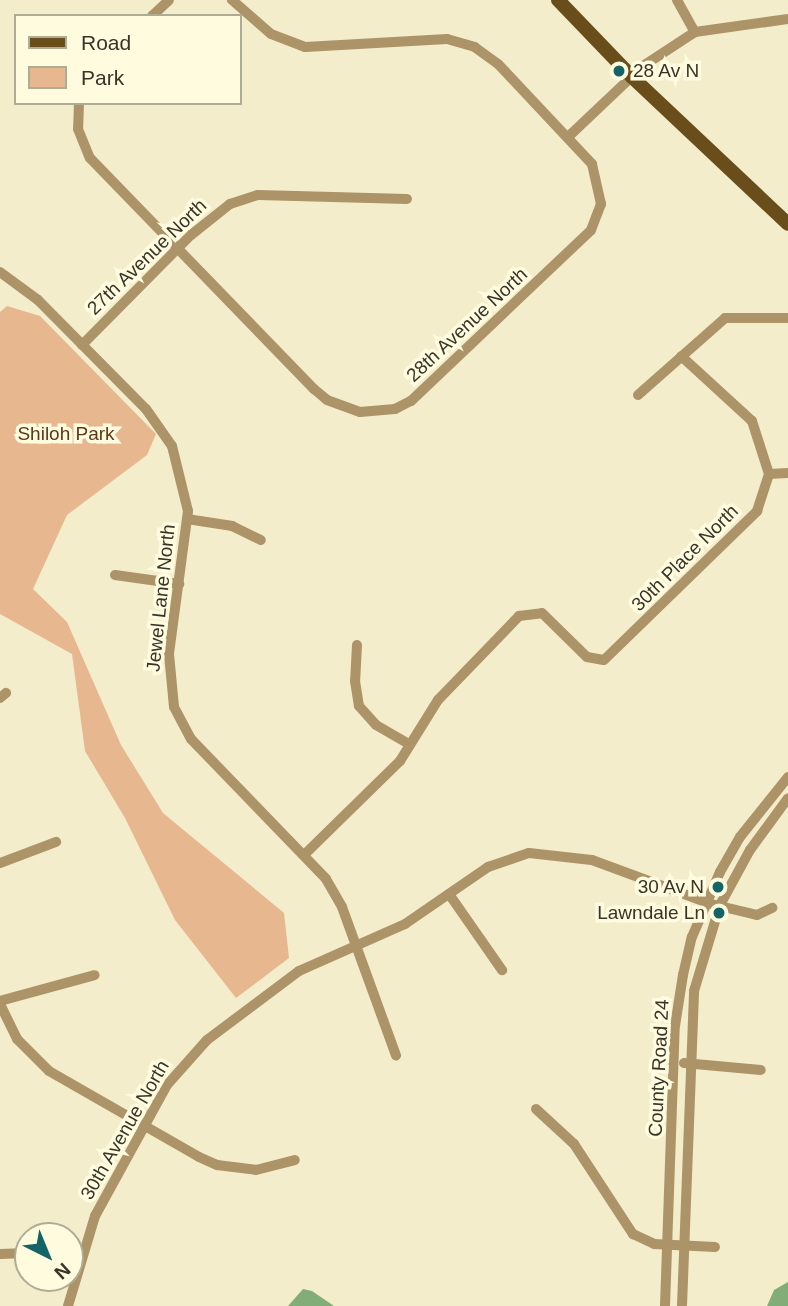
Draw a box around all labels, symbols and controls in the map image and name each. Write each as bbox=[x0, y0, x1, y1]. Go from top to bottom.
legend bbox=[14, 14, 242, 105]
text: Road bbox=[81, 31, 131, 54]
place label: 28 Av N bbox=[633, 60, 700, 82]
marker: 28 Av N bbox=[611, 63, 627, 79]
text: Park bbox=[81, 66, 124, 89]
street label: 27th Avenue North bbox=[82, 194, 212, 320]
street label: 28th Avenue North bbox=[401, 263, 533, 387]
park label: Shiloh Park bbox=[17, 423, 115, 445]
street label: 30th Place North bbox=[627, 500, 743, 616]
street label: Jewel Lane North bbox=[142, 523, 180, 673]
place label: 30 Av N bbox=[637, 876, 704, 898]
marker: 30 Av N bbox=[710, 879, 726, 895]
place label: Lawndale Ln bbox=[597, 902, 705, 924]
marker: Lawndale Ln bbox=[711, 905, 727, 921]
street label: County Road 24 bbox=[644, 999, 674, 1137]
street label: 30th Avenue North bbox=[76, 1056, 174, 1204]
north arrow bbox=[14, 1222, 84, 1292]
text: N bbox=[50, 1259, 74, 1284]

